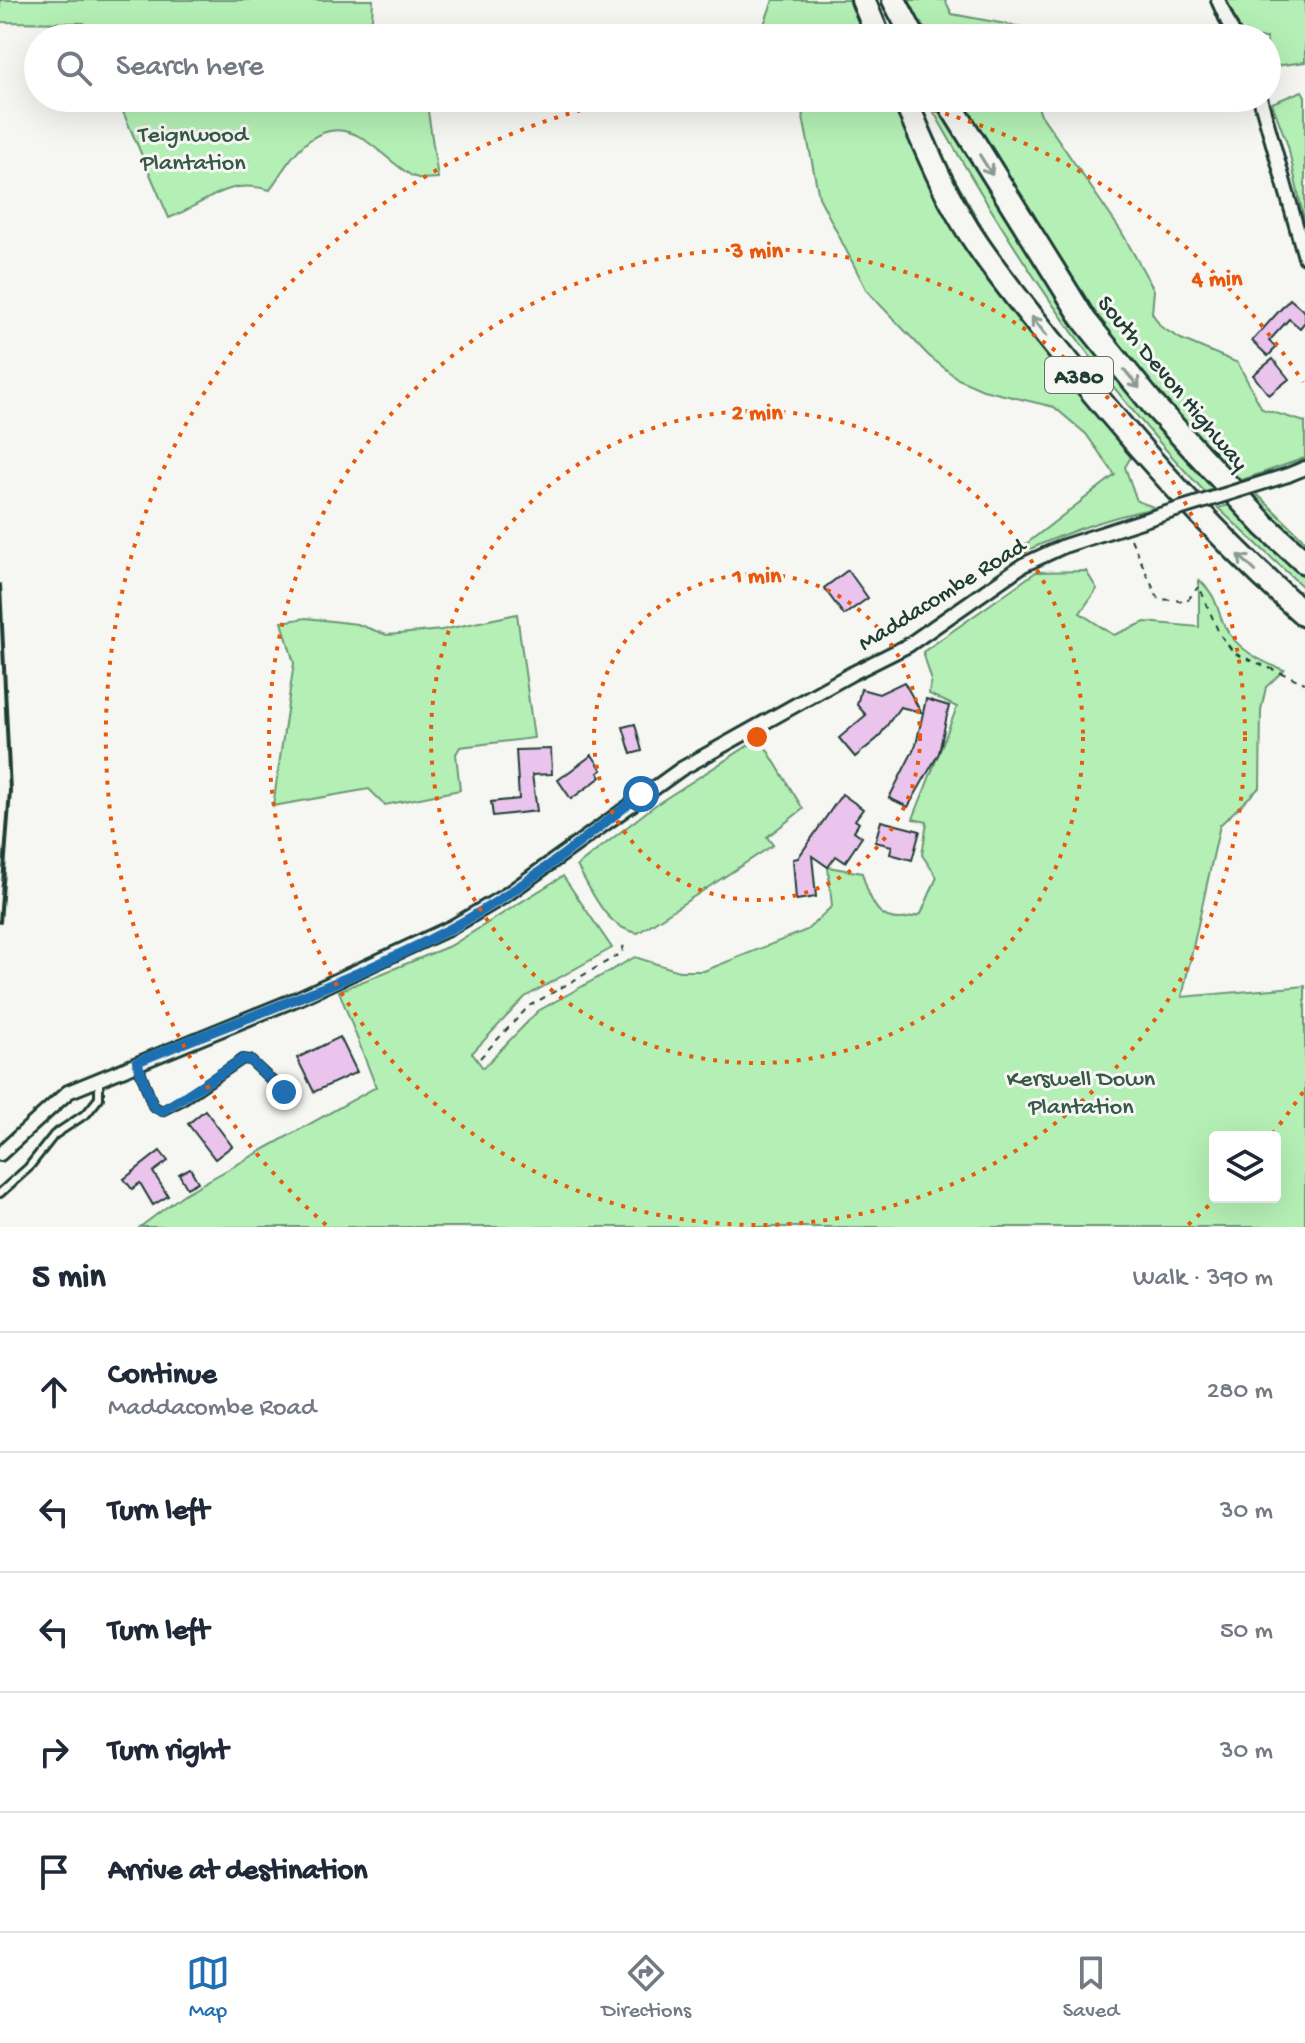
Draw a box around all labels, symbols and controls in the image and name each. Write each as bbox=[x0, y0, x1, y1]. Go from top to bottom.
search box bbox=[24, 24, 1281, 112]
icon: search bbox=[52, 46, 96, 90]
text: Search here bbox=[116, 51, 264, 86]
park label: Teignwood Plantation bbox=[136, 122, 250, 179]
one-way arrow bbox=[979, 153, 995, 176]
text: 3 min bbox=[730, 238, 783, 267]
text: 4 min bbox=[1191, 266, 1243, 295]
street label: South Devon Highway bbox=[1089, 290, 1253, 478]
one-way arrow bbox=[1031, 315, 1048, 337]
road number: A380 bbox=[1045, 357, 1113, 393]
one-way arrow bbox=[1123, 369, 1141, 390]
text: 2 min bbox=[731, 400, 783, 429]
street label: Maddacombe Road bbox=[854, 532, 1034, 659]
one-way arrow bbox=[1238, 554, 1257, 573]
text: 1 min bbox=[731, 563, 782, 592]
centre of rings bbox=[743, 723, 771, 751]
route start bbox=[623, 776, 659, 812]
park label: Kerswell Down Plantation bbox=[1007, 1066, 1156, 1123]
route end bbox=[266, 1074, 302, 1110]
map controls bbox=[1209, 1131, 1281, 1203]
button: layers bbox=[1209, 1131, 1281, 1203]
text: 5 min bbox=[32, 1259, 106, 1299]
text: Walk · 390 m bbox=[1133, 1264, 1273, 1295]
text: Continue bbox=[108, 1359, 217, 1394]
icon: ahead bbox=[32, 1370, 76, 1414]
text: 280 m bbox=[1207, 1377, 1273, 1408]
text: Maddacombe Road bbox=[108, 1394, 316, 1425]
icon: left bbox=[32, 1490, 76, 1534]
text: Turn left bbox=[108, 1495, 209, 1530]
text: 30 m bbox=[1220, 1497, 1273, 1528]
icon: left bbox=[32, 1610, 76, 1654]
text: Turn left bbox=[108, 1615, 209, 1650]
text: 50 m bbox=[1220, 1617, 1273, 1648]
icon: right bbox=[32, 1730, 76, 1774]
text: Turn right bbox=[108, 1735, 228, 1770]
text: 30 m bbox=[1220, 1737, 1273, 1768]
icon: arrive bbox=[32, 1850, 76, 1894]
text: Arrive at destination bbox=[108, 1855, 368, 1890]
tab: Map bbox=[186, 1951, 230, 2025]
tab: Directions bbox=[602, 1951, 691, 2025]
tab: Saved bbox=[1063, 1951, 1119, 2025]

